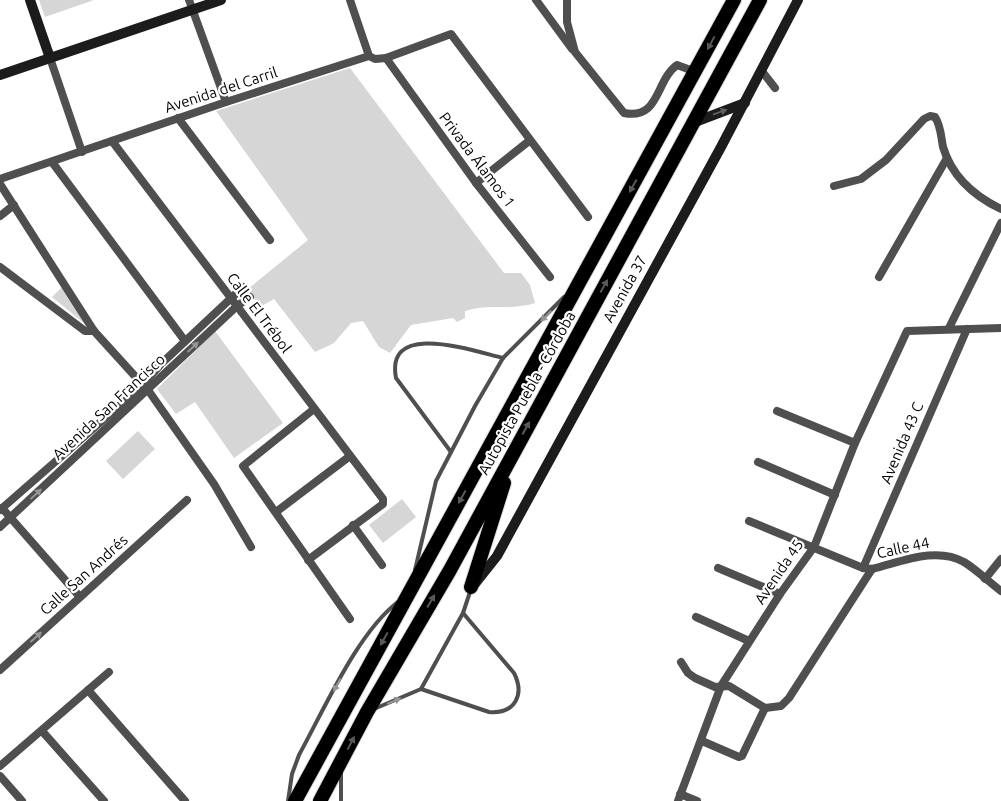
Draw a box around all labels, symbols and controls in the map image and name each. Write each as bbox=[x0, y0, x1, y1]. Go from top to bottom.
one-way arrow bbox=[707, 36, 715, 50]
street label: Avenida del Carril bbox=[162, 63, 279, 116]
one-way arrow bbox=[712, 108, 727, 115]
street label: Privada Álamos 1 bbox=[436, 109, 519, 211]
one-way arrow bbox=[629, 178, 637, 193]
street label: Avenida 37 bbox=[599, 252, 650, 325]
street label: Calle El Trébol bbox=[224, 269, 295, 356]
one-way arrow bbox=[600, 279, 609, 292]
street label: Autopista Puebla - Córdoba bbox=[475, 308, 579, 477]
one-way arrow bbox=[540, 310, 552, 322]
one-way arrow bbox=[186, 341, 198, 353]
street label: Avenida San Francisco bbox=[49, 350, 168, 463]
street label: Avenida 43 C bbox=[877, 400, 926, 486]
one-way arrow bbox=[522, 421, 530, 435]
one-way arrow bbox=[29, 488, 41, 500]
one-way arrow bbox=[458, 490, 466, 504]
street label: Calle San Andrés bbox=[36, 531, 131, 618]
street label: Calle 44 bbox=[875, 534, 931, 561]
street label: Avenida 45 bbox=[751, 536, 806, 607]
one-way arrow bbox=[427, 595, 436, 608]
one-way arrow bbox=[29, 631, 41, 643]
one-way arrow bbox=[380, 632, 388, 647]
one-way arrow bbox=[333, 678, 341, 693]
one-way arrow bbox=[387, 696, 401, 704]
one-way arrow bbox=[347, 735, 355, 750]

